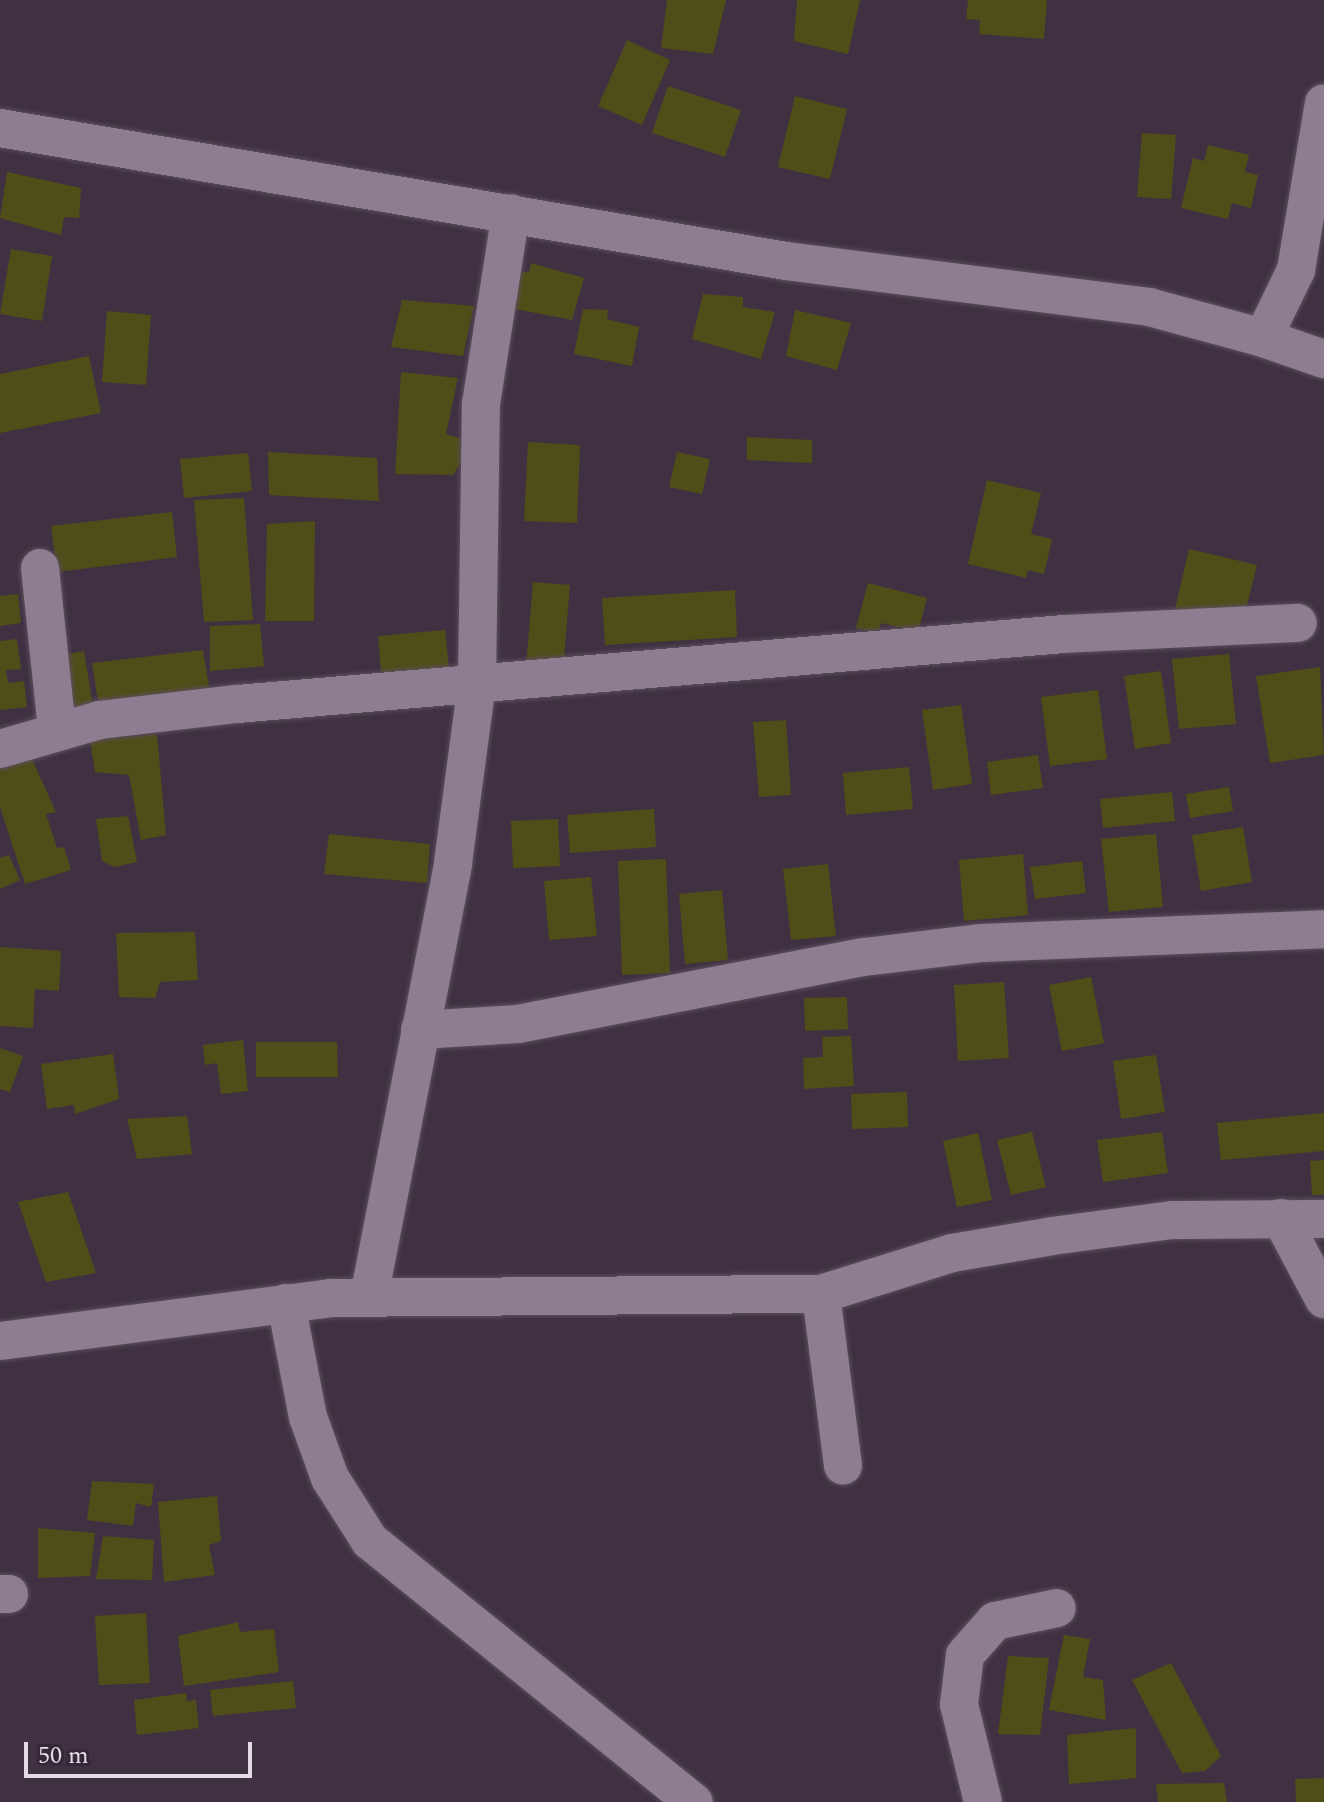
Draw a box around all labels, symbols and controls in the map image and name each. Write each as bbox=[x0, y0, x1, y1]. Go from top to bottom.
scale bar bbox=[28, 1726, 256, 1776]
text: 50 m bbox=[38, 1738, 89, 1774]

